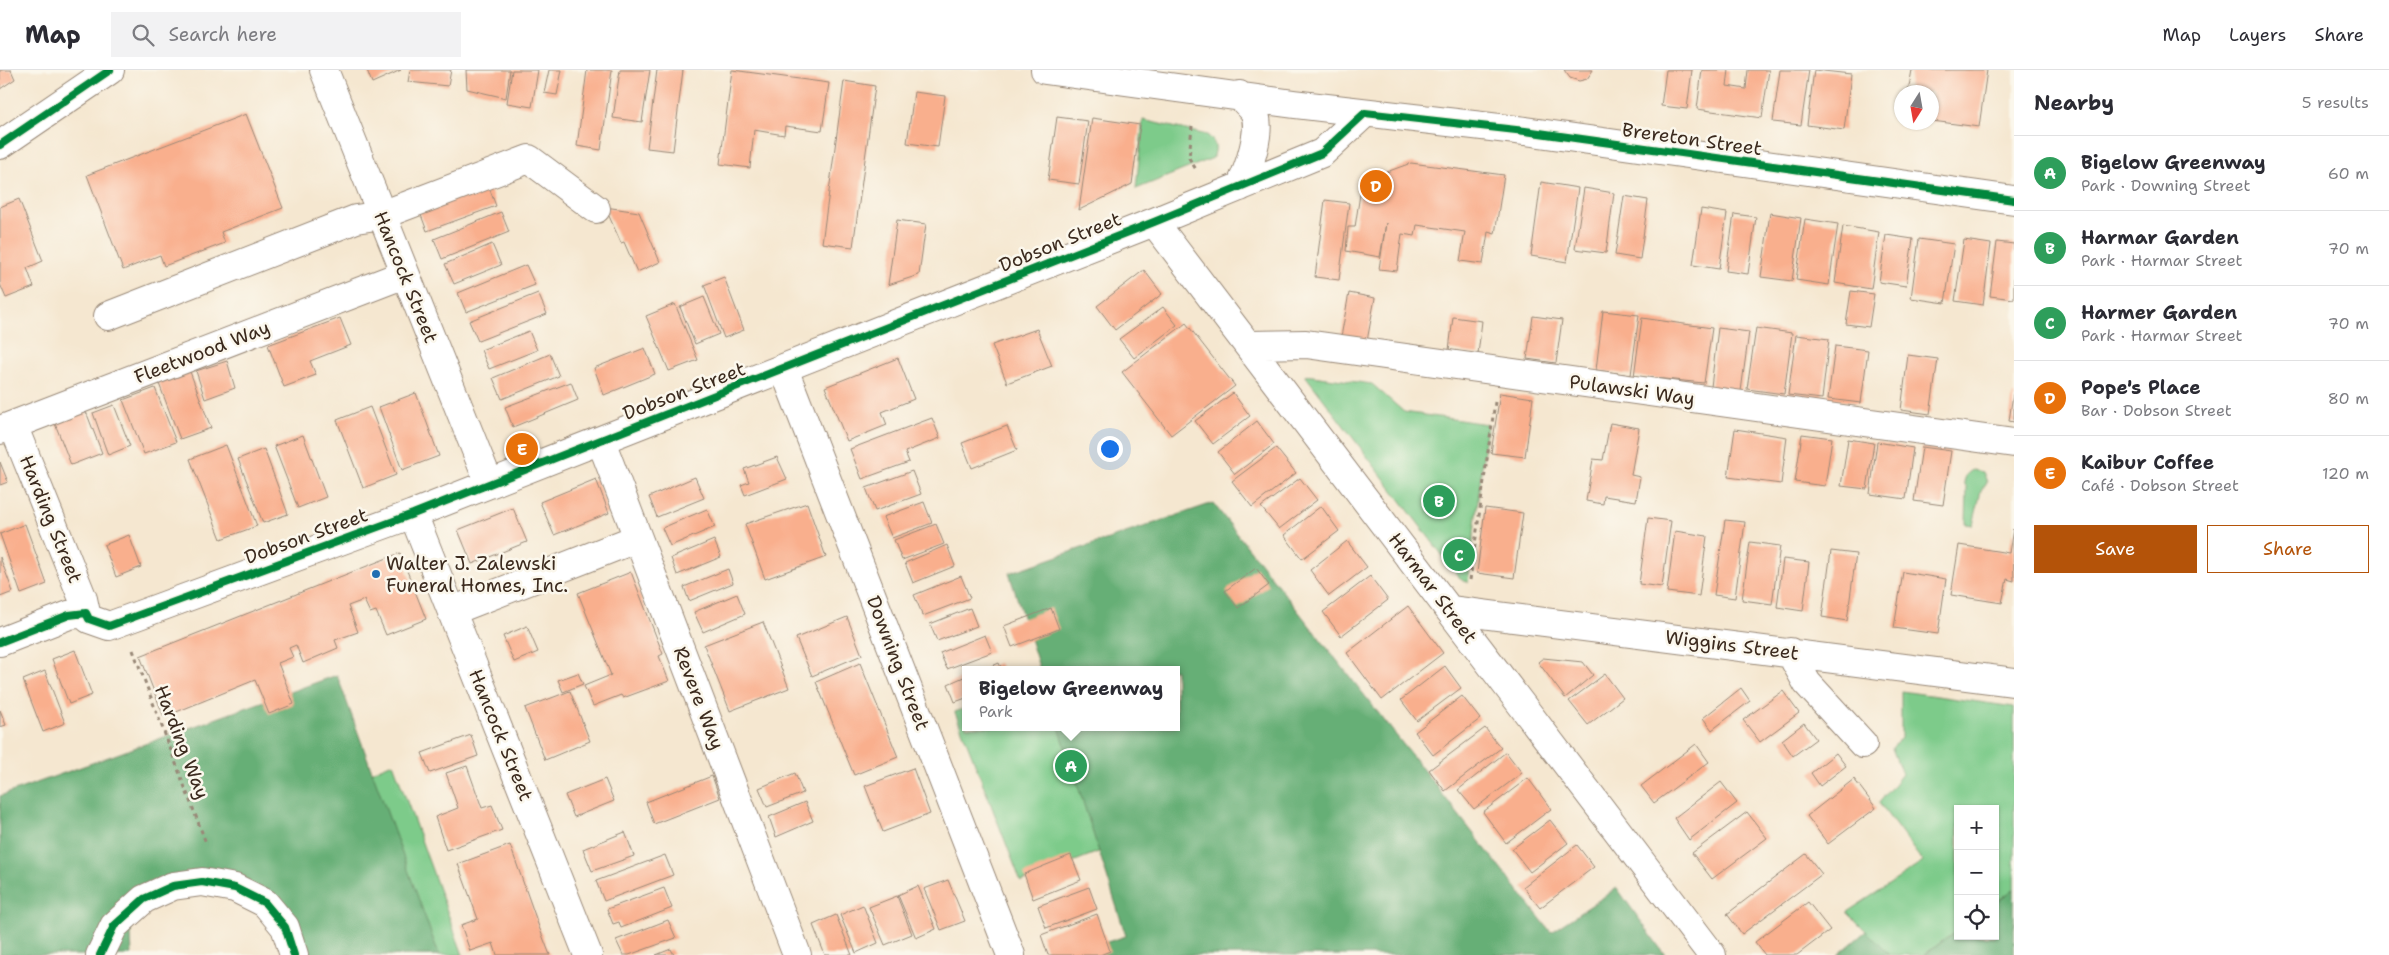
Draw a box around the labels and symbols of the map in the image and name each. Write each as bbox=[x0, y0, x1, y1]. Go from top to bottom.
north arrow bbox=[1894, 85, 1939, 130]
street label: Brereton Street bbox=[1620, 117, 1764, 161]
pin: D bbox=[1360, 167, 1392, 205]
street label: Dobson Street bbox=[995, 206, 1125, 278]
street label: Hancock Street bbox=[368, 207, 444, 347]
street label: Fleetwood Way bbox=[131, 315, 273, 389]
street label: Dobson Street bbox=[619, 356, 749, 426]
street label: Pulawski Way bbox=[1568, 369, 1696, 411]
pin: E bbox=[506, 430, 538, 468]
your location bbox=[1097, 436, 1123, 462]
street label: Harding Street bbox=[14, 451, 88, 587]
pin: B bbox=[1423, 482, 1455, 520]
street label: Dobson Street bbox=[241, 502, 371, 570]
street label: Harmar Street bbox=[1383, 527, 1483, 649]
pin: C bbox=[1443, 536, 1475, 574]
place label: Walter J. Zalewski Funeral Homes, Inc. bbox=[386, 551, 568, 598]
marker: Walter J. Zalewski Funeral Homes, Inc. bbox=[370, 568, 382, 580]
street label: Downing Street bbox=[861, 592, 935, 734]
street label: Wiggins Street bbox=[1664, 624, 1800, 666]
street label: Revere Way bbox=[668, 643, 730, 753]
street label: Hancock Street bbox=[463, 665, 539, 805]
street label: Harding Way bbox=[149, 682, 215, 802]
pin: A bbox=[1055, 747, 1087, 785]

